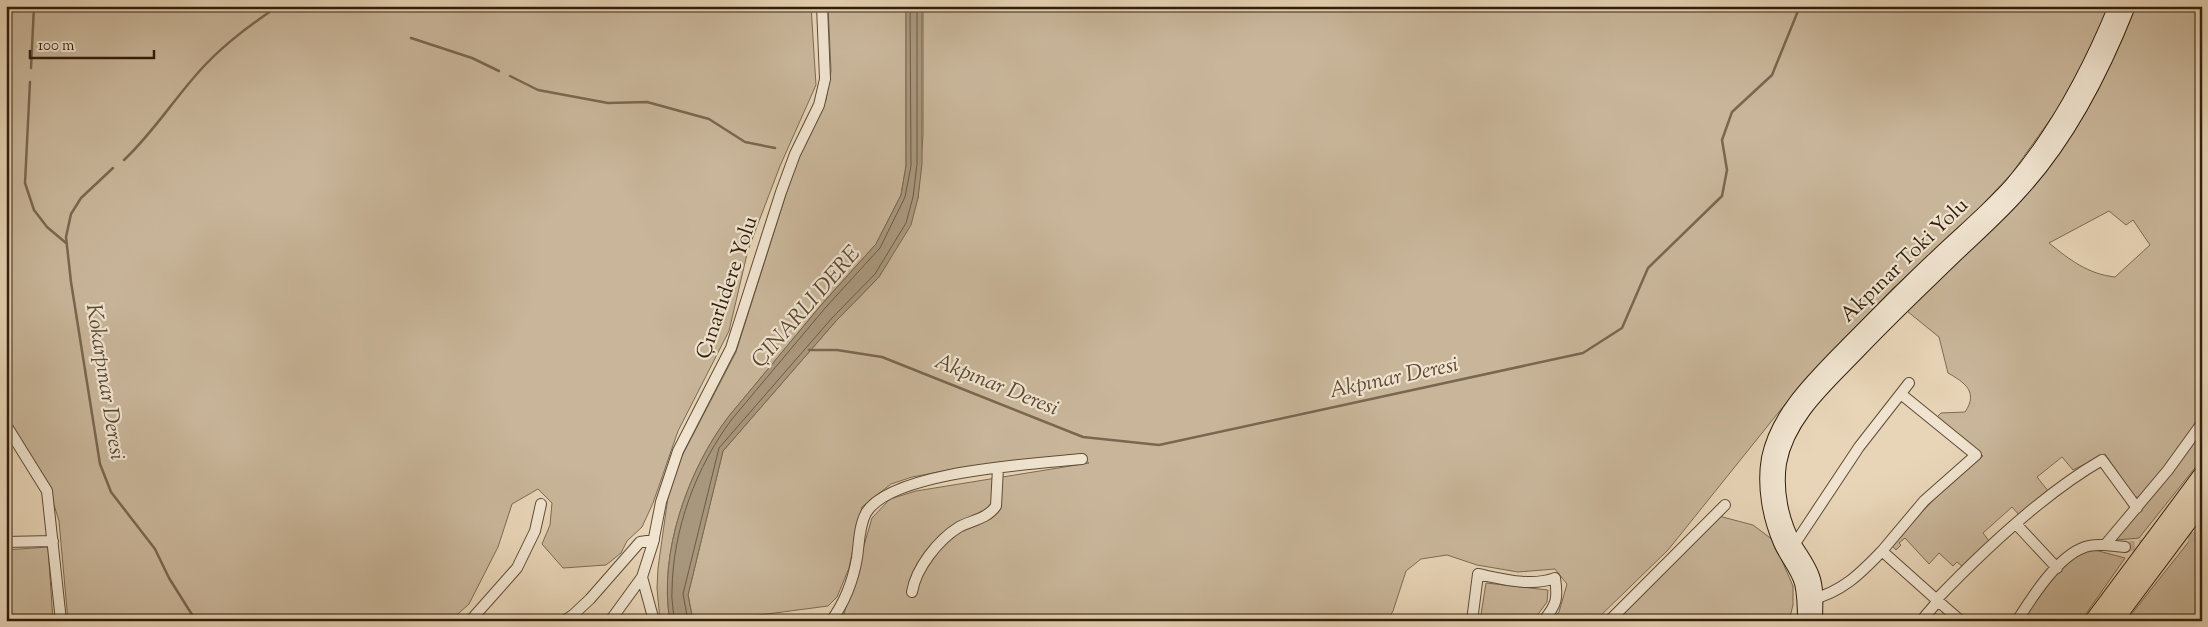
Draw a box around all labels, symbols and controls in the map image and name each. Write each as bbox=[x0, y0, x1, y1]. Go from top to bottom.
scale bar bbox=[30, 28, 154, 60]
text: 100 m bbox=[38, 36, 75, 57]
street label: Akpınar Toki Yolu bbox=[1834, 192, 1976, 330]
street label: Çınarlıdere Yolu bbox=[689, 212, 767, 364]
water label: ÇINARLI DERE bbox=[745, 240, 869, 376]
water label: Kokarpınar Deresi bbox=[76, 302, 132, 462]
water label: Akpınar Deresi bbox=[929, 347, 1063, 425]
water label: Akpınar Deresi bbox=[1326, 350, 1462, 408]

